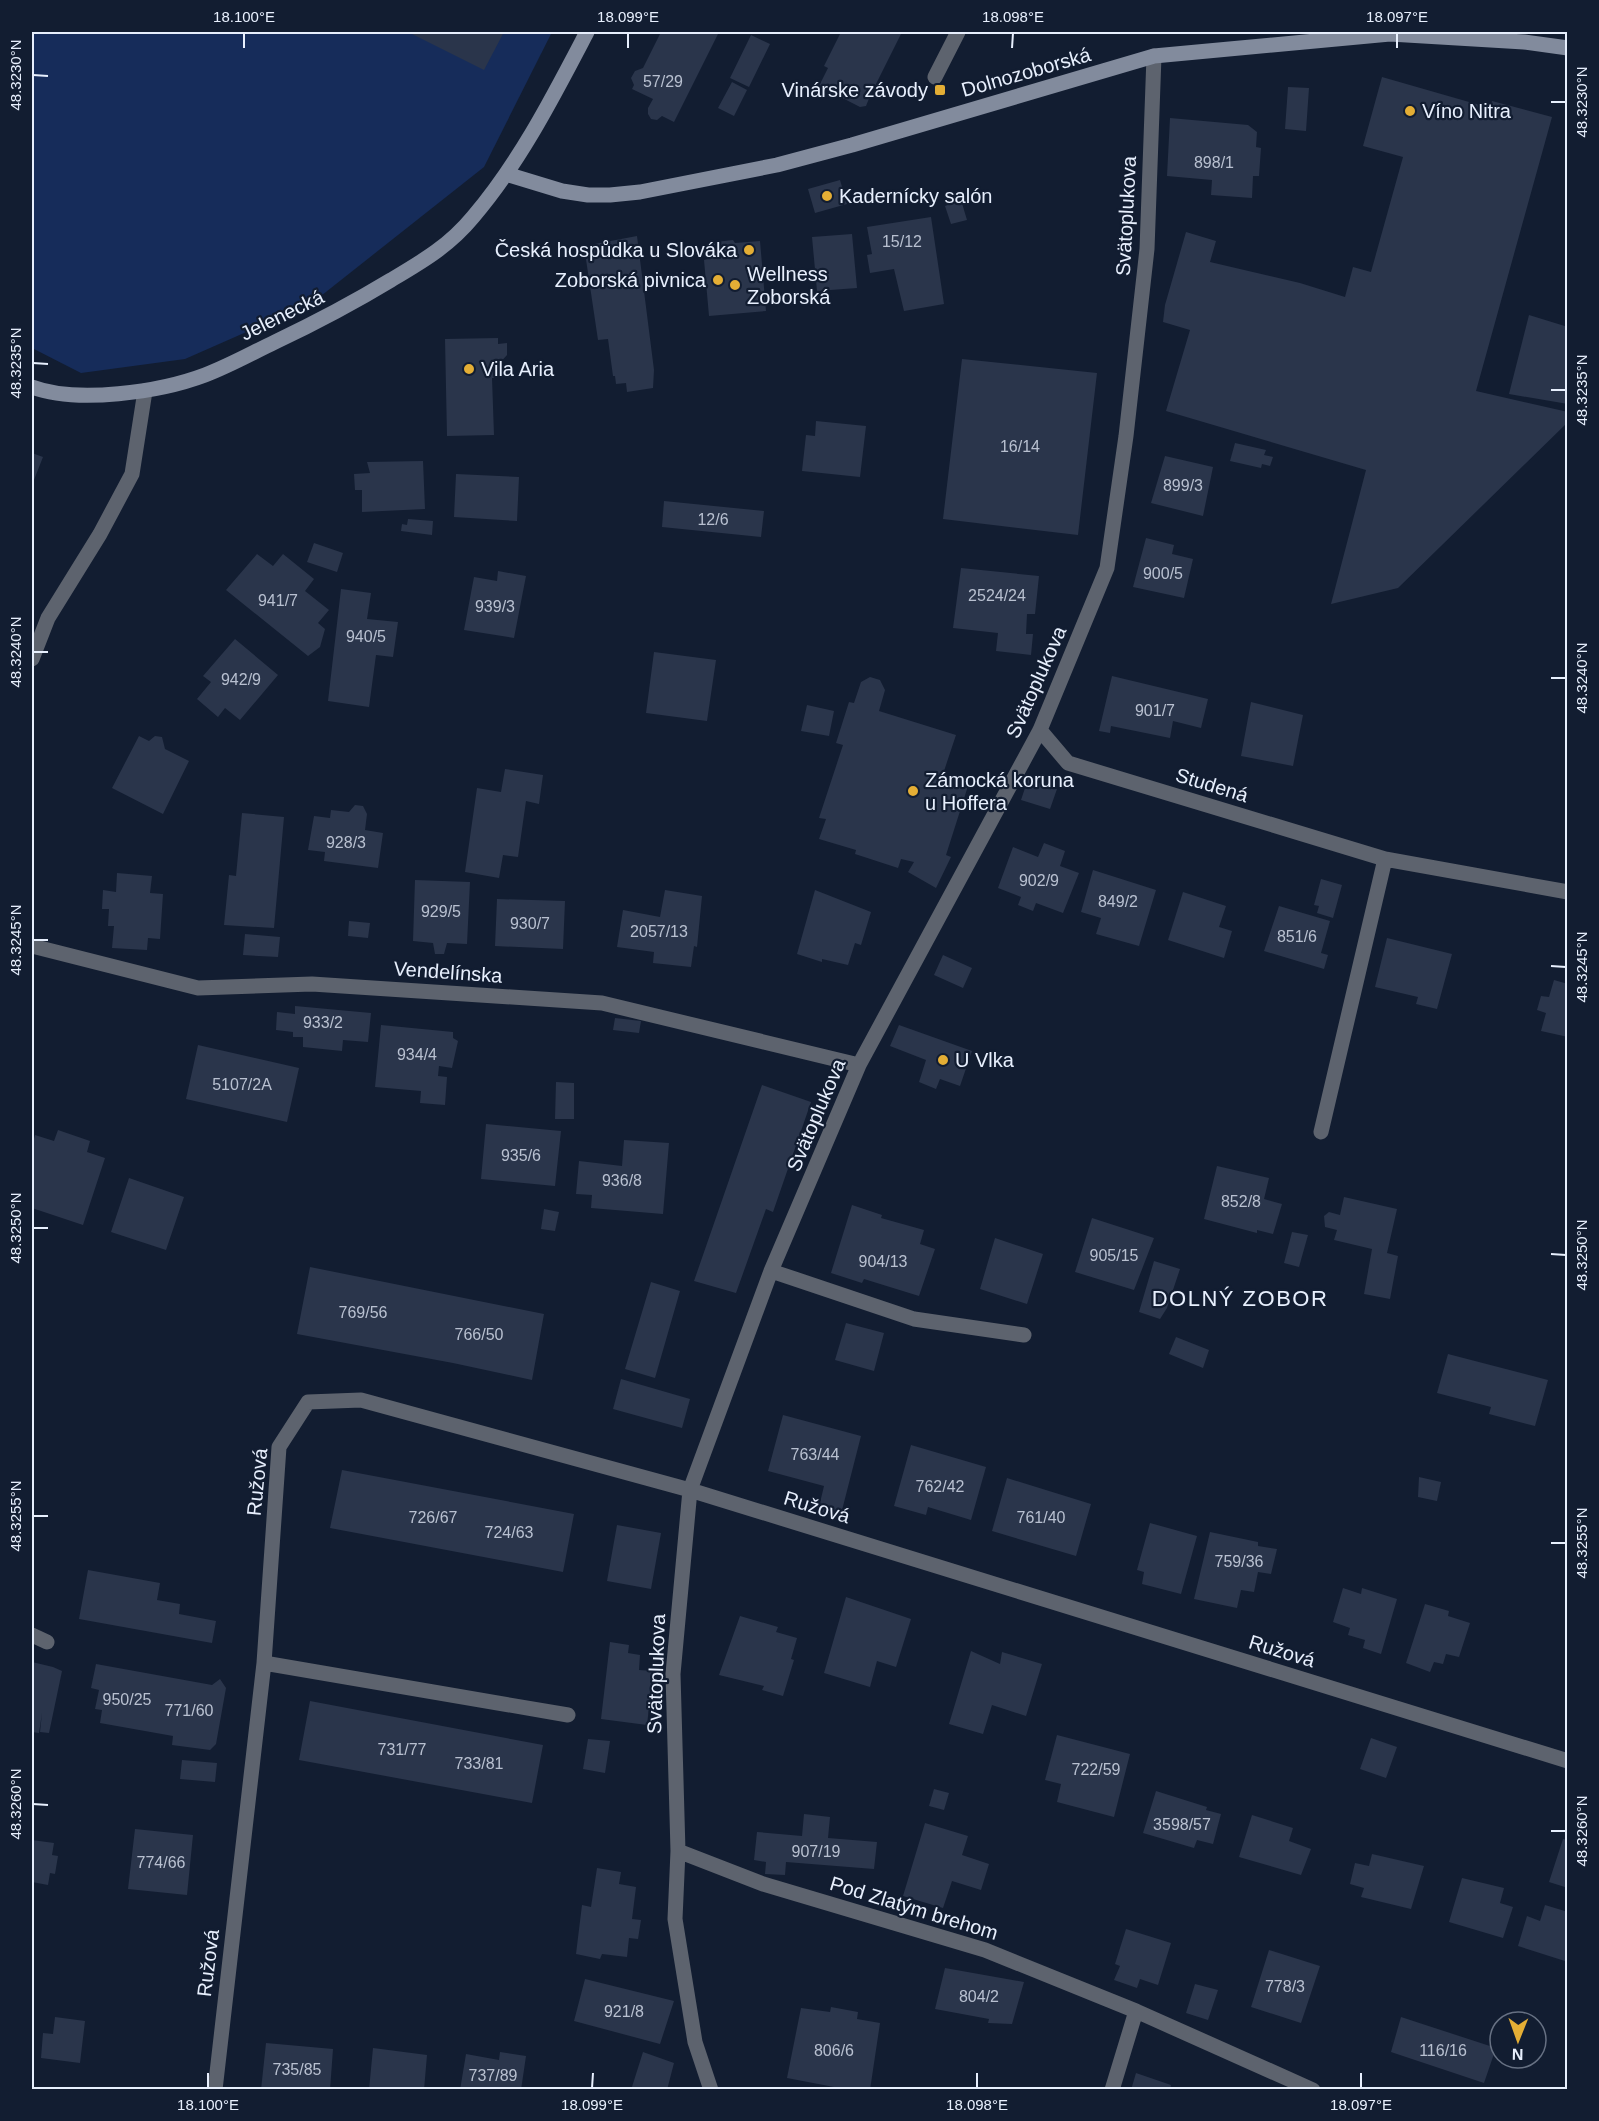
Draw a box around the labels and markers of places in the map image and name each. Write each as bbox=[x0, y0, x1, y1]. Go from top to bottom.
place label: Vinárske závody bbox=[782, 79, 928, 101]
marker: Vinárske závody bbox=[933, 83, 947, 97]
place label: Víno Nitra bbox=[1422, 100, 1512, 122]
marker: Víno Nitra bbox=[1403, 104, 1417, 118]
place label: Kadernícky salón bbox=[839, 185, 992, 207]
marker: Kadernícky salón bbox=[820, 189, 834, 203]
place label: Česká hospůdka u Slováka bbox=[495, 239, 738, 261]
marker: Česká hospůdka u Slováka bbox=[742, 243, 756, 257]
place label: Wellness Zoborská bbox=[747, 263, 831, 308]
place label: Zoborská pivnica bbox=[555, 269, 707, 291]
marker: Zoborská pivnica bbox=[711, 273, 725, 287]
marker: Wellness Zoborská bbox=[728, 278, 742, 292]
place label: Vila Aria bbox=[481, 358, 555, 380]
marker: Vila Aria bbox=[462, 362, 476, 376]
place label: Zámocká koruna u Hoffera bbox=[925, 769, 1075, 814]
marker: Zámocká koruna u Hoffera bbox=[906, 784, 920, 798]
place label: U Vlka bbox=[955, 1049, 1015, 1071]
marker: U Vlka bbox=[936, 1053, 950, 1067]

